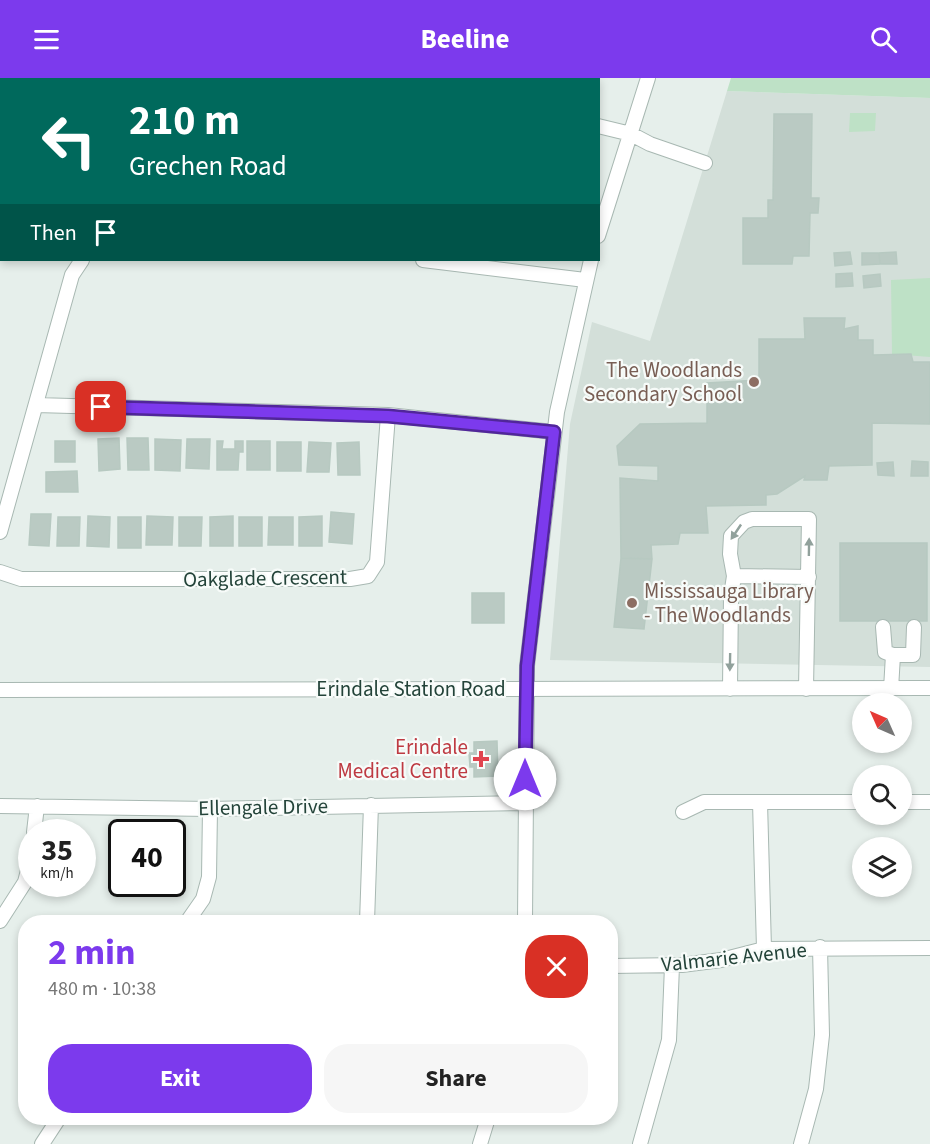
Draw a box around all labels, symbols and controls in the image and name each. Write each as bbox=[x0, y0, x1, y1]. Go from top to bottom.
text: Beeline bbox=[421, 20, 509, 59]
icon: menu bbox=[30, 23, 63, 56]
icon: search bbox=[867, 23, 900, 56]
text: 210 m bbox=[129, 91, 240, 151]
icon: left bbox=[30, 102, 108, 180]
text: Grechen Road bbox=[129, 147, 287, 186]
icon: arrive bbox=[89, 216, 122, 249]
text: Then bbox=[30, 217, 77, 249]
place label: The Woodlands Secondary School bbox=[584, 355, 742, 409]
marker: The Woodlands Secondary School bbox=[747, 375, 761, 389]
pin bbox=[75, 381, 126, 432]
icon: arrive bbox=[84, 390, 117, 423]
one-way arrow bbox=[730, 524, 742, 540]
one-way arrow bbox=[804, 537, 814, 556]
street label: Oakglade Crescent bbox=[183, 562, 347, 594]
place label: Mississauga Library - The Woodlands bbox=[644, 576, 814, 630]
marker: Mississauga Library - The Woodlands bbox=[625, 596, 639, 610]
one-way arrow bbox=[726, 652, 735, 671]
street label: Erindale Station Road bbox=[316, 674, 506, 704]
north arrow bbox=[852, 693, 912, 753]
map controls bbox=[852, 693, 912, 897]
place label: Erindale Medical Centre bbox=[338, 732, 468, 786]
position arrow bbox=[493, 747, 557, 811]
marker: Erindale Medical Centre bbox=[472, 750, 490, 768]
button: search bbox=[852, 765, 912, 825]
street label: Ellengale Drive bbox=[198, 791, 328, 823]
speed limit sign: 40 bbox=[108, 819, 186, 897]
text: 35 bbox=[41, 829, 73, 872]
button: layers bbox=[852, 837, 912, 897]
text: km/h bbox=[40, 863, 74, 884]
text: 2 min bbox=[48, 927, 136, 978]
street label: Valmarie Avenue bbox=[660, 934, 808, 980]
button: close bbox=[525, 935, 588, 998]
text: 480 m · 10:38 bbox=[48, 975, 156, 1003]
button: Exit bbox=[48, 1044, 312, 1113]
button: Share bbox=[324, 1044, 588, 1113]

